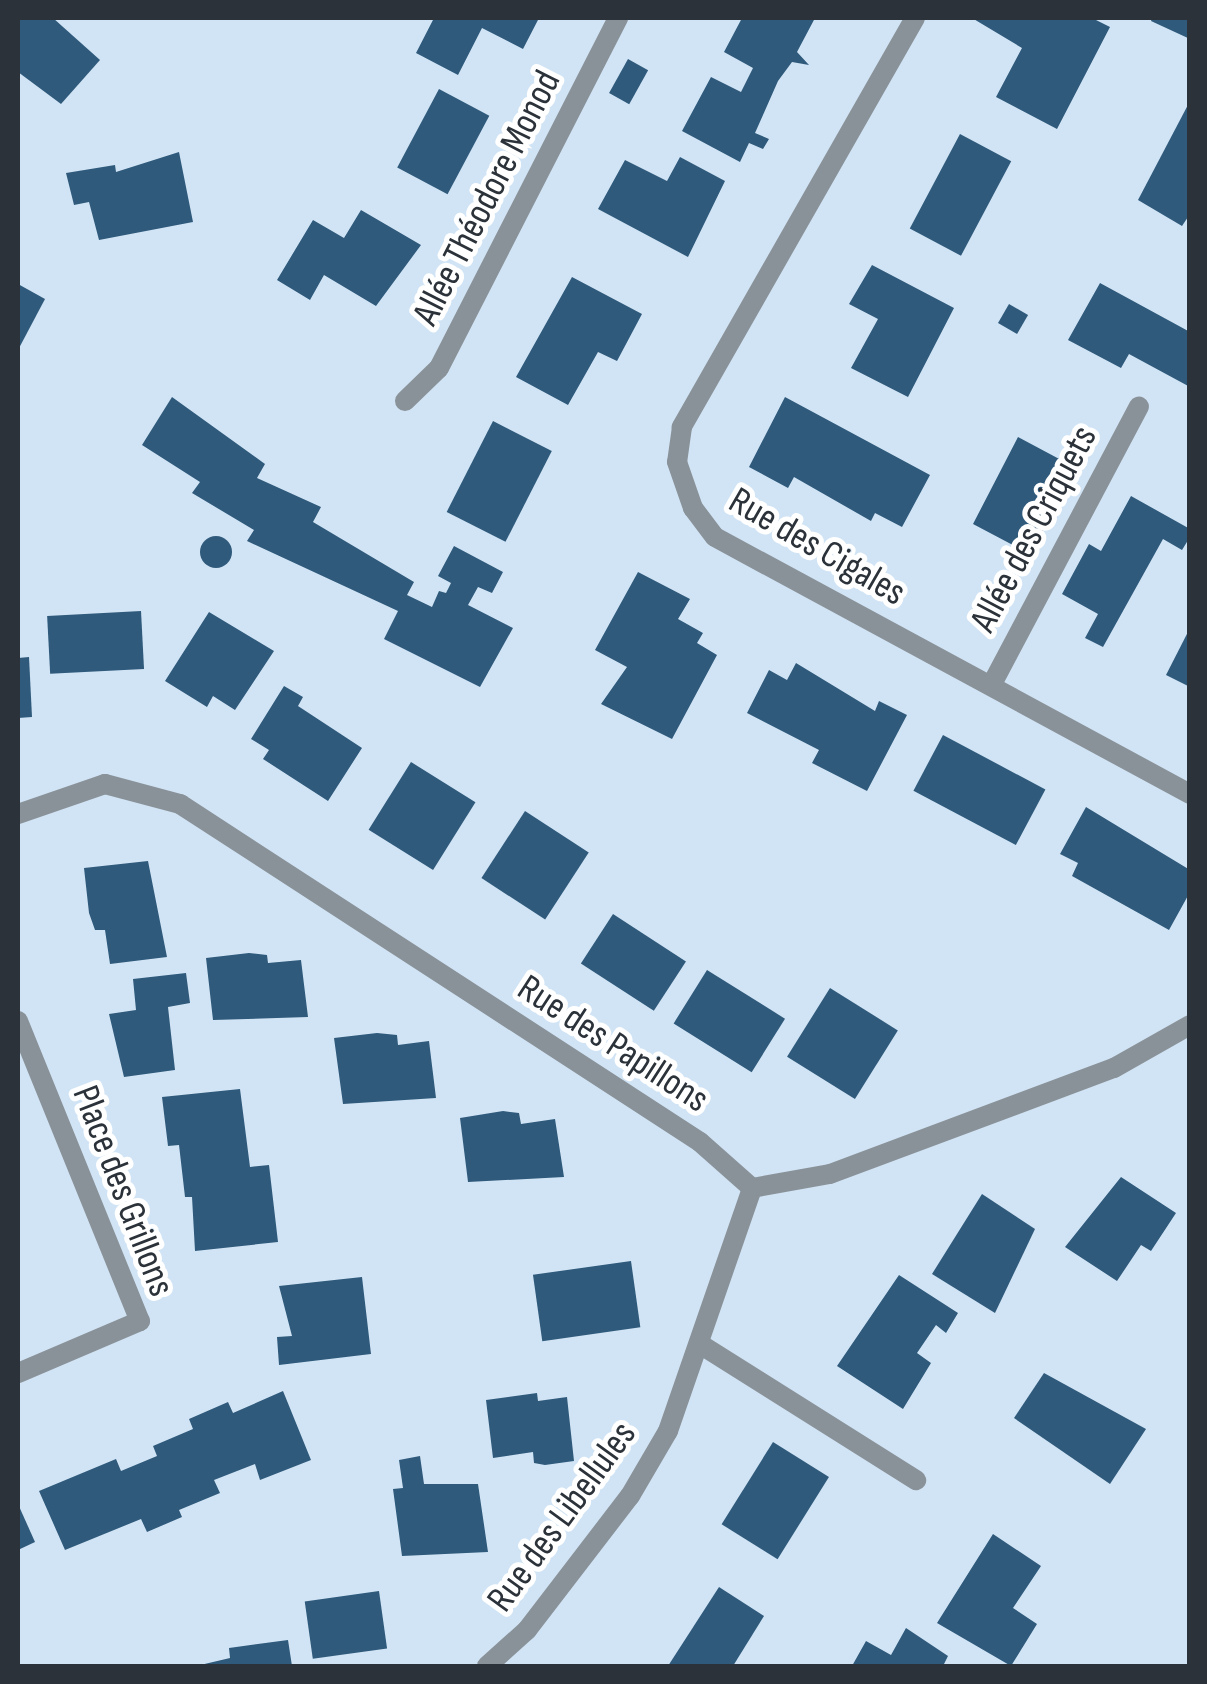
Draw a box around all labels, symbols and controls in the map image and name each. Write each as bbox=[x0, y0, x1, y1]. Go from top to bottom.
street label: Allée Théodore Monod bbox=[403, 63, 571, 333]
street label: Allée des Criquets bbox=[961, 418, 1107, 640]
street label: Rue des Cigales bbox=[721, 478, 913, 616]
street label: Rue des Papillons bbox=[509, 965, 717, 1123]
street label: Place des Grillons bbox=[62, 1079, 184, 1303]
street label: Rue des Libellules bbox=[478, 1413, 646, 1621]

